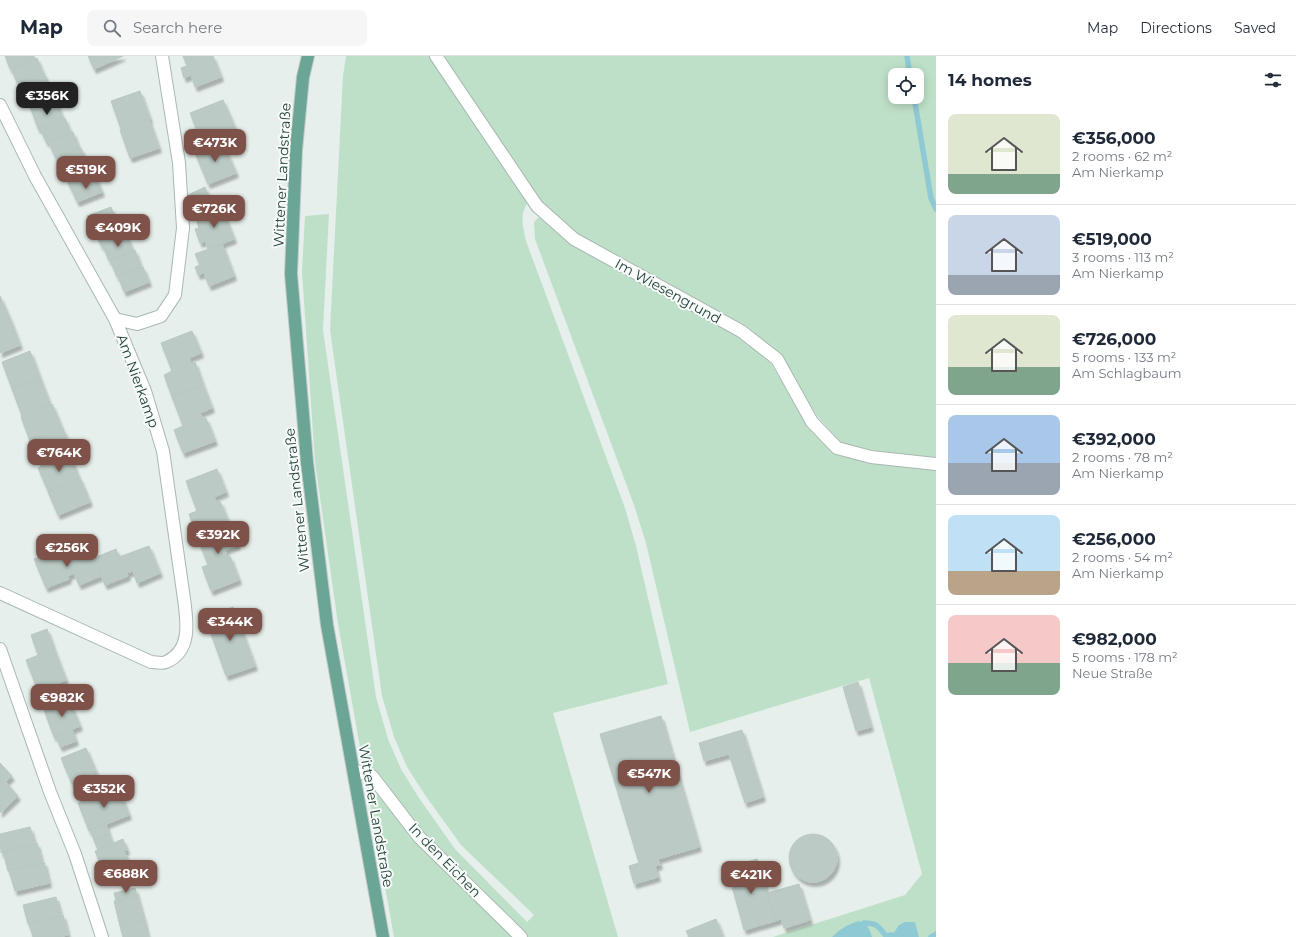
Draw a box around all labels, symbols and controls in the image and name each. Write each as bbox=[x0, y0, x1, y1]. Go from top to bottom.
search box bbox=[87, 10, 367, 46]
text: Map bbox=[20, 16, 63, 39]
icon: search bbox=[101, 17, 123, 39]
text: Search here bbox=[133, 18, 222, 37]
text: Map bbox=[1087, 19, 1118, 37]
text: Directions bbox=[1140, 19, 1212, 37]
text: Saved bbox=[1234, 19, 1276, 37]
map controls bbox=[888, 68, 924, 104]
button: locate bbox=[888, 68, 924, 104]
icon: filters bbox=[1262, 69, 1284, 91]
text: 14 homes bbox=[948, 70, 1032, 90]
pin: €356K bbox=[19, 82, 75, 116]
text: €356K bbox=[25, 87, 69, 103]
street label: Wittener Landstraße bbox=[269, 102, 295, 248]
text: €356,000 bbox=[1072, 128, 1156, 148]
pin: €473K bbox=[187, 129, 243, 163]
icon: home bbox=[980, 130, 1028, 178]
text: €473K bbox=[193, 134, 237, 150]
text: 2 rooms · 62 m² bbox=[1072, 148, 1172, 164]
pin: €519K bbox=[58, 156, 114, 190]
text: €519K bbox=[65, 161, 107, 177]
text: Am Nierkamp bbox=[1072, 164, 1163, 180]
pin: €726K bbox=[186, 195, 242, 229]
text: €726K bbox=[192, 200, 236, 216]
pin: €409K bbox=[90, 214, 146, 248]
text: €409K bbox=[95, 219, 141, 235]
text: €519,000 bbox=[1072, 229, 1152, 249]
icon: home bbox=[980, 231, 1028, 279]
text: 3 rooms · 113 m² bbox=[1072, 249, 1174, 265]
street label: Im Wiesengrund bbox=[612, 254, 724, 328]
text: Am Nierkamp bbox=[1072, 265, 1163, 281]
text: €726,000 bbox=[1072, 329, 1156, 349]
icon: home bbox=[980, 331, 1028, 379]
street label: Am Nierkamp bbox=[113, 332, 163, 430]
text: 5 rooms · 133 m² bbox=[1072, 349, 1176, 365]
text: Am Schlagbaum bbox=[1072, 365, 1182, 381]
street label: Wittener Landstraße bbox=[280, 427, 314, 573]
text: €392,000 bbox=[1072, 429, 1156, 449]
icon: home bbox=[980, 431, 1028, 479]
pin: €764K bbox=[31, 439, 87, 473]
text: €764K bbox=[36, 444, 82, 460]
text: 2 rooms · 78 m² bbox=[1072, 449, 1173, 465]
text: Am Nierkamp bbox=[1072, 465, 1163, 481]
pin: €392K bbox=[190, 521, 246, 555]
text: €392K bbox=[196, 526, 240, 542]
text: €256,000 bbox=[1072, 529, 1156, 549]
icon: home bbox=[980, 531, 1028, 579]
pin: €256K bbox=[39, 534, 95, 568]
text: €256K bbox=[45, 539, 89, 555]
text: 2 rooms · 54 m² bbox=[1072, 549, 1173, 565]
text: Am Nierkamp bbox=[1072, 565, 1163, 581]
pin: €344K bbox=[202, 608, 258, 642]
text: €344K bbox=[207, 613, 253, 629]
text: €982,000 bbox=[1072, 629, 1157, 649]
icon: home bbox=[980, 631, 1028, 679]
text: 5 rooms · 178 m² bbox=[1072, 649, 1178, 665]
text: Neue Straße bbox=[1072, 665, 1153, 681]
pin: €982K bbox=[34, 684, 90, 718]
text: €982K bbox=[40, 689, 84, 705]
street label: Wittener Landstraße bbox=[355, 743, 397, 889]
pin: €547K bbox=[621, 760, 677, 794]
text: €547K bbox=[627, 765, 671, 781]
pin: €352K bbox=[76, 775, 132, 809]
text: €352K bbox=[82, 780, 126, 796]
street label: In den Eichen bbox=[405, 819, 485, 901]
pin: €688K bbox=[98, 860, 154, 894]
pin: €421K bbox=[723, 861, 779, 895]
text: €688K bbox=[103, 865, 149, 881]
text: €421K bbox=[730, 866, 772, 882]

